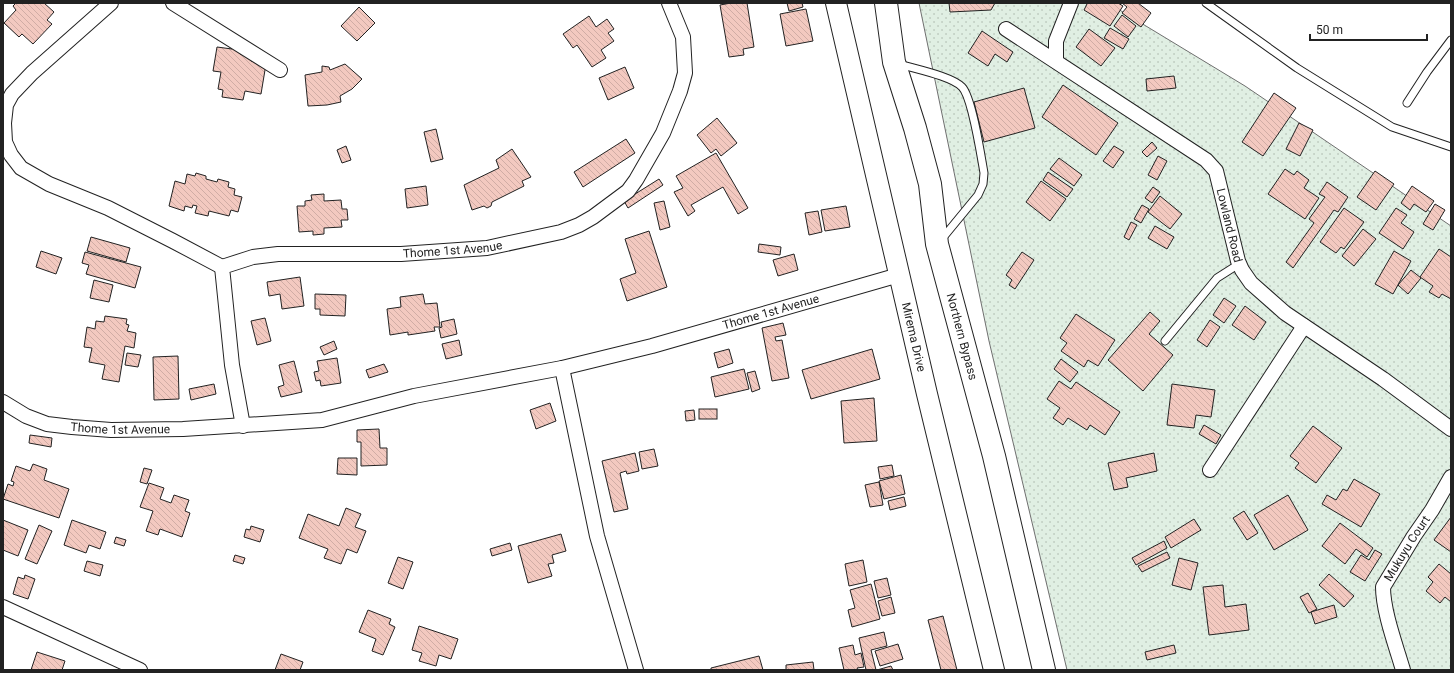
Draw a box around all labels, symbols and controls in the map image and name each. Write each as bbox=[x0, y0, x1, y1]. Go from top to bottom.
scale bar bbox=[1310, 16, 1427, 42]
text: 50 m bbox=[1316, 23, 1343, 37]
street label: Lowland Road bbox=[1214, 187, 1245, 264]
street label: Thome 1st Avenue bbox=[402, 238, 504, 261]
street label: Thome 1st Avenue bbox=[721, 291, 821, 332]
street label: Northern Bypass bbox=[944, 292, 980, 381]
street label: Mirema Drive bbox=[899, 301, 929, 373]
street label: Thome 1st Avenue bbox=[70, 420, 170, 437]
street label: Mukuyu Court bbox=[1381, 513, 1433, 584]

